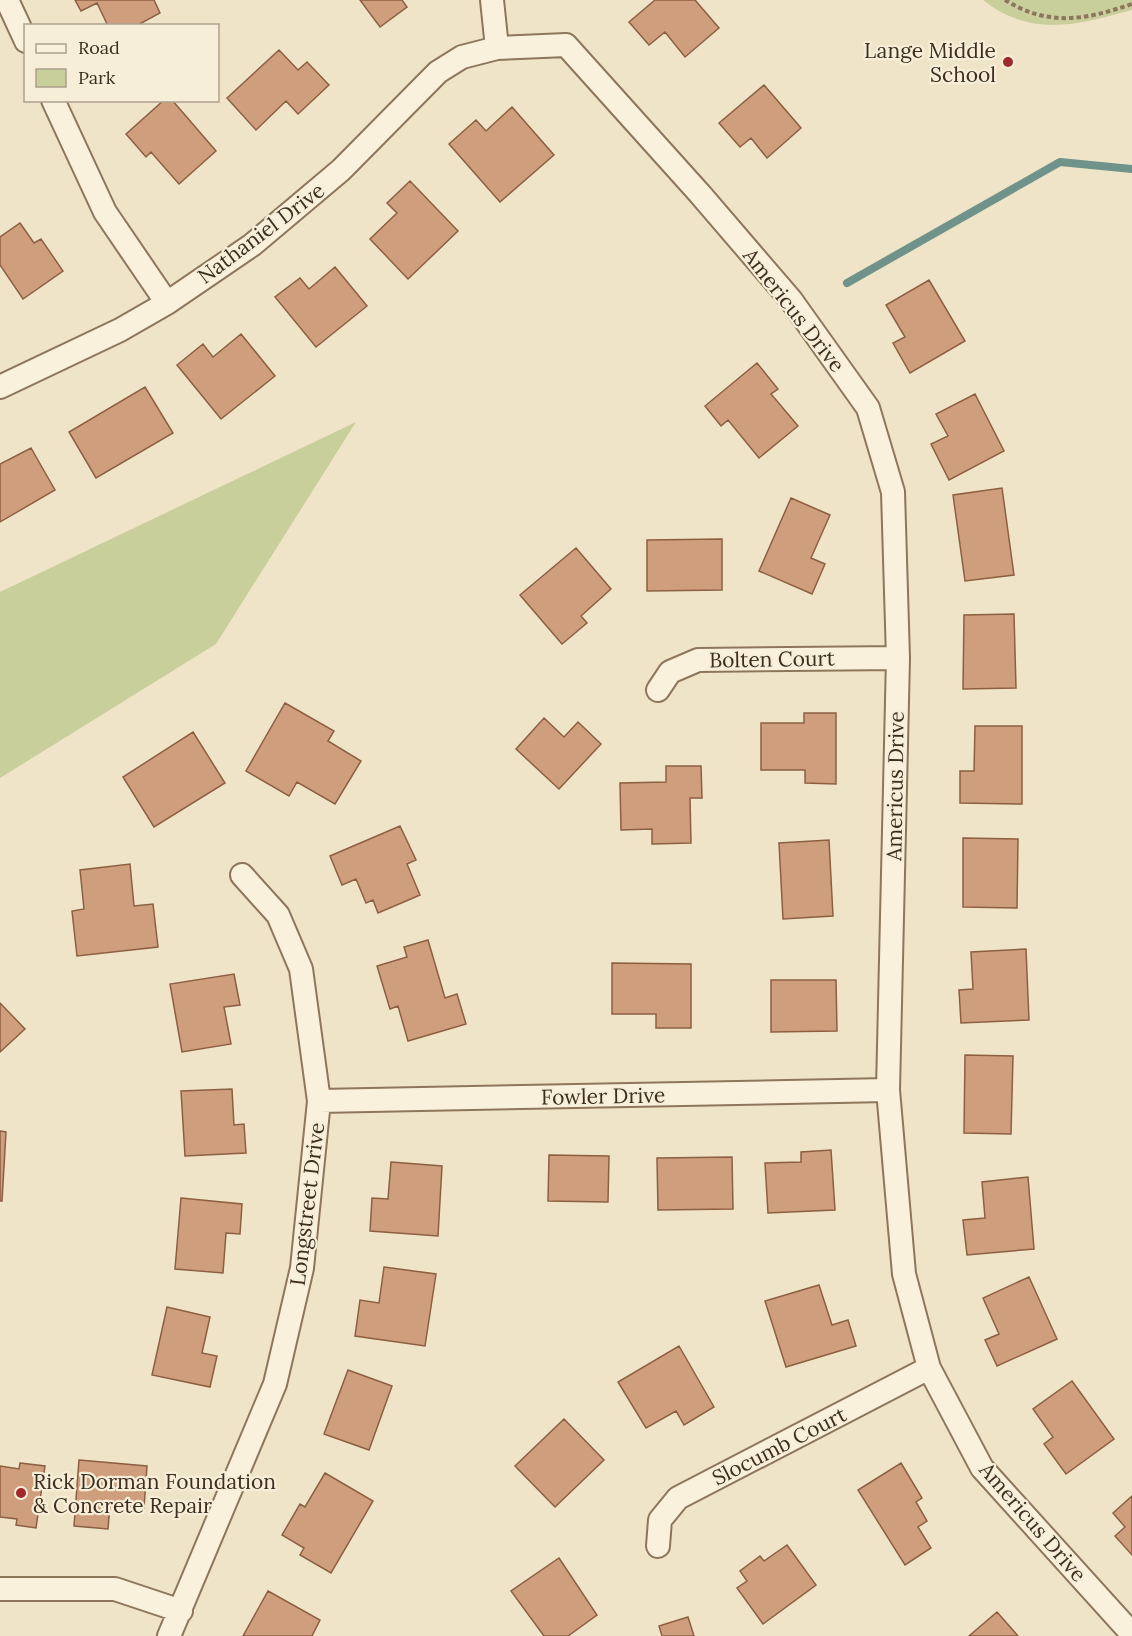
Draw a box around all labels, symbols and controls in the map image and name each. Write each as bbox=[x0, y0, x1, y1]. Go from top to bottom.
legend bbox=[24, 24, 219, 102]
text: Road bbox=[78, 36, 120, 59]
place label: Lange Middle School bbox=[864, 37, 996, 88]
marker: Lange Middle School bbox=[1001, 55, 1015, 69]
text: Park bbox=[78, 66, 116, 89]
street label: Nathaniel Drive bbox=[192, 177, 330, 289]
street label: Americus Drive bbox=[737, 242, 851, 377]
street label: Bolten Court bbox=[709, 644, 836, 674]
street label: Americus Drive bbox=[880, 711, 910, 862]
street label: Fowler Drive bbox=[541, 1081, 665, 1111]
street label: Longstreet Drive bbox=[284, 1121, 330, 1287]
street label: Slocumb Court bbox=[707, 1400, 851, 1491]
street label: Americus Drive bbox=[973, 1456, 1092, 1587]
place label: Rick Dorman Foundation & Concrete Repair bbox=[33, 1468, 276, 1519]
marker: Rick Dorman Foundation & Concrete Repair bbox=[14, 1486, 28, 1500]

